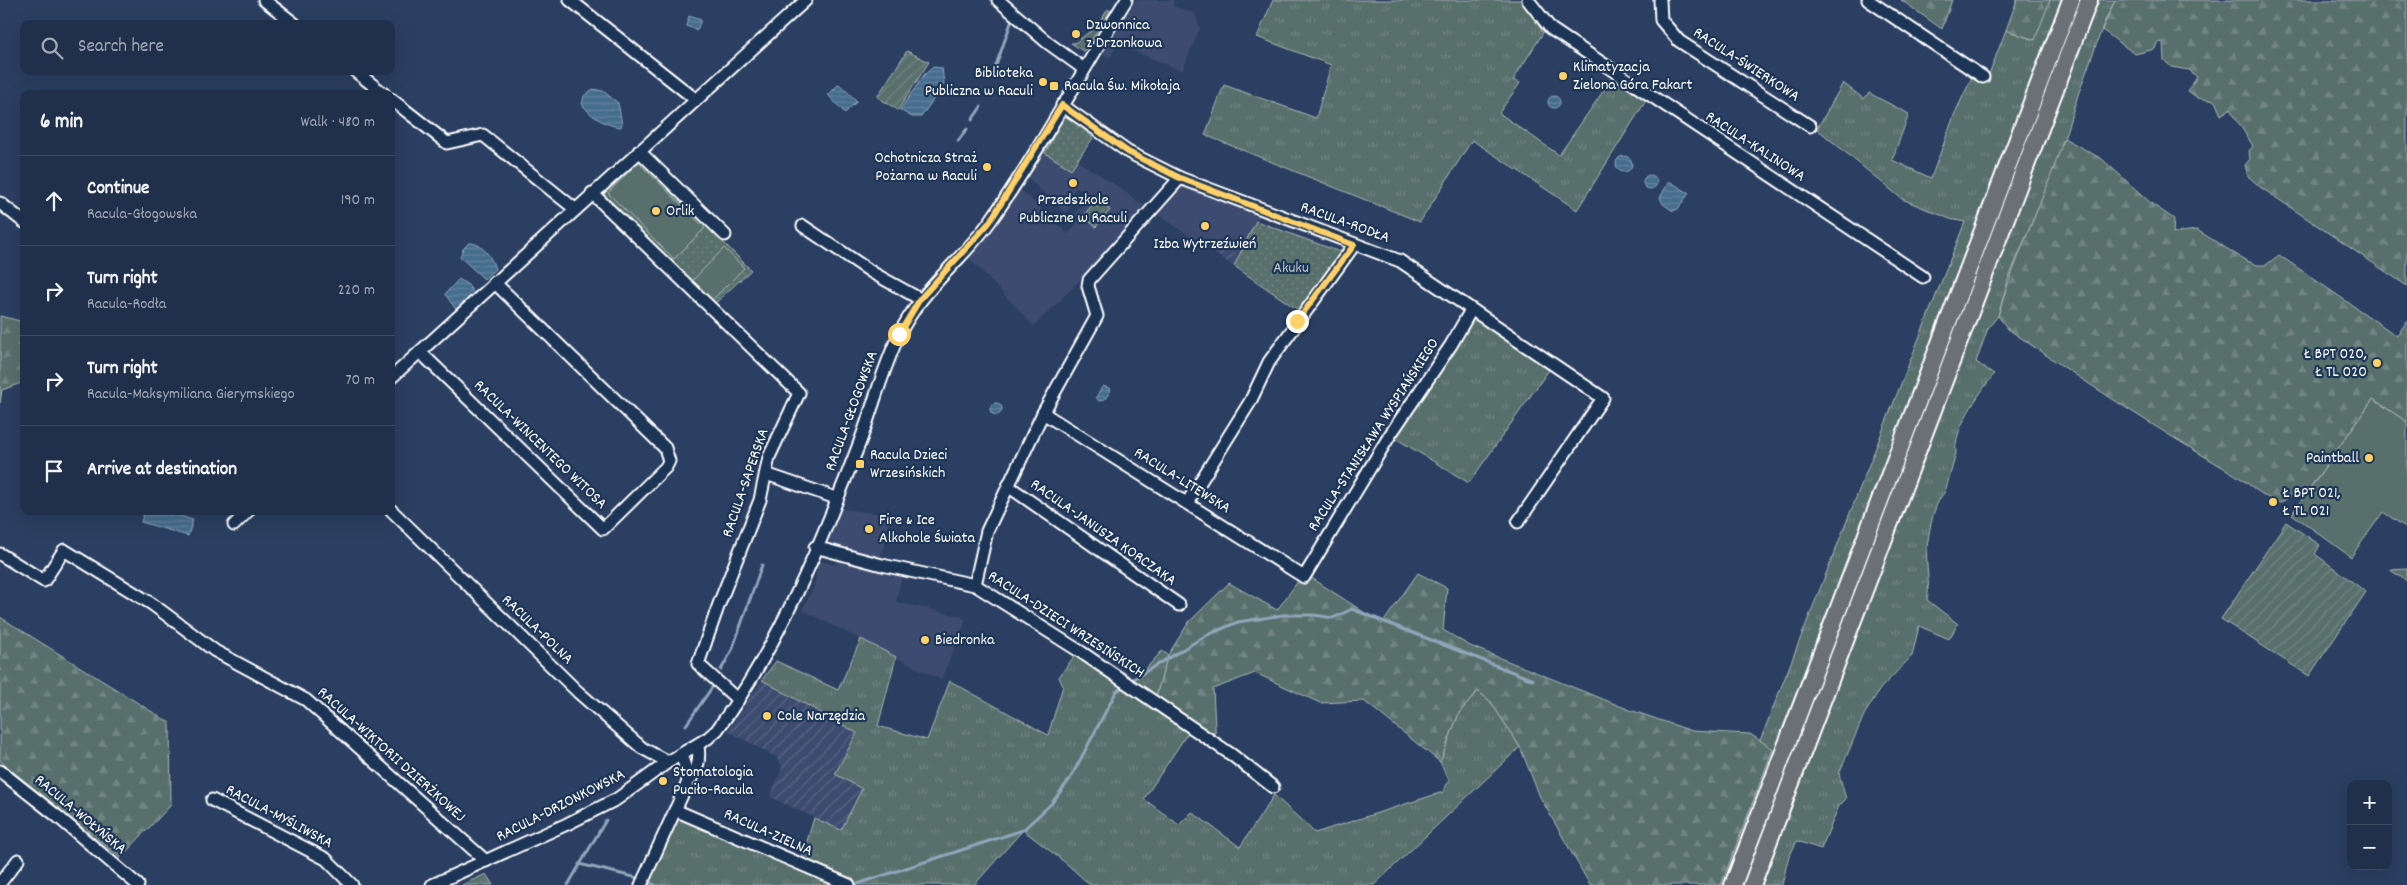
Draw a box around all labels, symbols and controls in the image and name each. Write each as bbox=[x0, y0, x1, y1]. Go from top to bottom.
place label: Dzwonnica z Drzonkowa bbox=[1086, 14, 1163, 55]
search box bbox=[20, 20, 395, 75]
street label: RACULA-ŚWIERKOWA bbox=[1688, 22, 1804, 108]
marker: Dzwonnica z Drzonkowa bbox=[1070, 28, 1082, 40]
icon: search bbox=[38, 34, 66, 62]
text: Search here bbox=[78, 34, 164, 61]
place label: Klimatyzacja Zielona Góra Fakart bbox=[1573, 56, 1692, 97]
place label: Biblioteka Publiczna w Raculi bbox=[925, 62, 1033, 103]
marker: Klimatyzacja Zielona Góra Fakart bbox=[1557, 70, 1569, 82]
place label: Racula Św. Mikołaja bbox=[1064, 75, 1181, 98]
marker: Biblioteka Publiczna w Raculi bbox=[1037, 76, 1049, 88]
marker: Racula Św. Mikołaja bbox=[1048, 80, 1060, 92]
street label: RACULA-KALINOWA bbox=[1700, 106, 1810, 188]
text: 6 min bbox=[40, 108, 83, 138]
text: Walk · 480 m bbox=[301, 111, 375, 134]
place label: Ochotnicza Straż Pożarna w Raculi bbox=[875, 147, 977, 188]
marker: Ochotnicza Straż Pożarna w Raculi bbox=[981, 161, 993, 173]
text: Continue bbox=[87, 176, 149, 203]
marker: Przedszkole Publiczne w Raculi bbox=[1067, 177, 1079, 189]
icon: ahead bbox=[40, 187, 68, 215]
text: 190 m bbox=[341, 189, 375, 212]
place label: Przedszkole Publiczne w Raculi bbox=[1019, 189, 1127, 230]
street label: RACULA-RODŁA bbox=[1297, 196, 1393, 250]
place label: Orlik bbox=[666, 200, 694, 223]
text: Racula-Głogowska bbox=[87, 203, 197, 226]
marker: Orlik bbox=[650, 205, 662, 217]
marker: Izba Wytrzeźwień bbox=[1199, 220, 1211, 232]
place label: Izba Wytrzeźwień bbox=[1154, 233, 1256, 256]
park label: Akuku bbox=[1273, 257, 1309, 280]
text: Turn right bbox=[87, 266, 158, 293]
icon: right bbox=[40, 277, 68, 305]
text: 220 m bbox=[338, 279, 375, 302]
text: Racula-Rodła bbox=[87, 293, 166, 316]
route end bbox=[1286, 310, 1309, 333]
route start bbox=[888, 323, 911, 346]
street label: RACULA-STANISŁAWA WYSPIAŃSKIEGO bbox=[1303, 334, 1445, 536]
place label: Ł BPT 020, Ł TL 020 bbox=[2303, 343, 2367, 384]
street label: RACULA-GŁOGOWSKA bbox=[820, 347, 885, 474]
text: Turn right bbox=[87, 356, 158, 383]
marker: Ł BPT 020, Ł TL 020 bbox=[2371, 357, 2383, 369]
icon: right bbox=[40, 367, 68, 395]
text: 70 m bbox=[345, 369, 375, 392]
street label: RACULA-WINCENTEGO WITOSA bbox=[468, 375, 612, 515]
text: Racula-Maksymiliana Gierymskiego bbox=[87, 383, 295, 406]
street label: RACULA-SAPERSKA bbox=[717, 425, 776, 541]
street label: RACULA-LITEWSKA bbox=[1129, 442, 1235, 520]
place label: Racula Dzieci Wrzesińskich bbox=[870, 444, 947, 485]
place label: Paintball bbox=[2306, 447, 2359, 470]
marker: Paintball bbox=[2363, 452, 2375, 464]
icon: arrive bbox=[40, 457, 68, 485]
text: Arrive at destination bbox=[87, 457, 237, 484]
marker: Racula Dzieci Wrzesińskich bbox=[854, 458, 866, 470]
street label: RACULA-JANUSZA KORCZAKA bbox=[1025, 474, 1181, 592]
place label: Ł BPT 021, Ł TL 021 bbox=[2282, 482, 2341, 523]
marker: Ł BPT 021, Ł TL 021 bbox=[2267, 496, 2279, 508]
place label: Fire & Ice Alkohole Świata bbox=[879, 509, 975, 550]
marker: Fire & Ice Alkohole Świata bbox=[863, 523, 875, 535]
street label: RACULA-DZIECI WRZESIŃSKICH bbox=[983, 565, 1149, 685]
street label: RACULA-POLNA bbox=[496, 590, 578, 671]
place label: Biedronka bbox=[935, 629, 995, 652]
marker: Biedronka bbox=[919, 634, 931, 646]
street label: RACULA-WIKTORII DZIERŻKOWEJ bbox=[312, 682, 470, 828]
place label: Cole Narzędzia bbox=[777, 705, 866, 728]
marker: Cole Narzędzia bbox=[761, 710, 773, 722]
place label: Stomatologia Puciło-Racula bbox=[673, 761, 754, 802]
street label: RACULA-DRZONKOWSKA bbox=[492, 763, 630, 848]
street label: RACULA-WOŁYŃSKA bbox=[29, 769, 131, 861]
marker: Stomatologia Puciło-Racula bbox=[657, 775, 669, 787]
street label: RACULA-MYŚLIWSKA bbox=[221, 779, 337, 855]
map controls bbox=[2347, 780, 2392, 870]
button: + bbox=[2347, 780, 2392, 825]
street label: RACULA-ZIELNA bbox=[720, 803, 816, 863]
button: − bbox=[2347, 825, 2392, 870]

